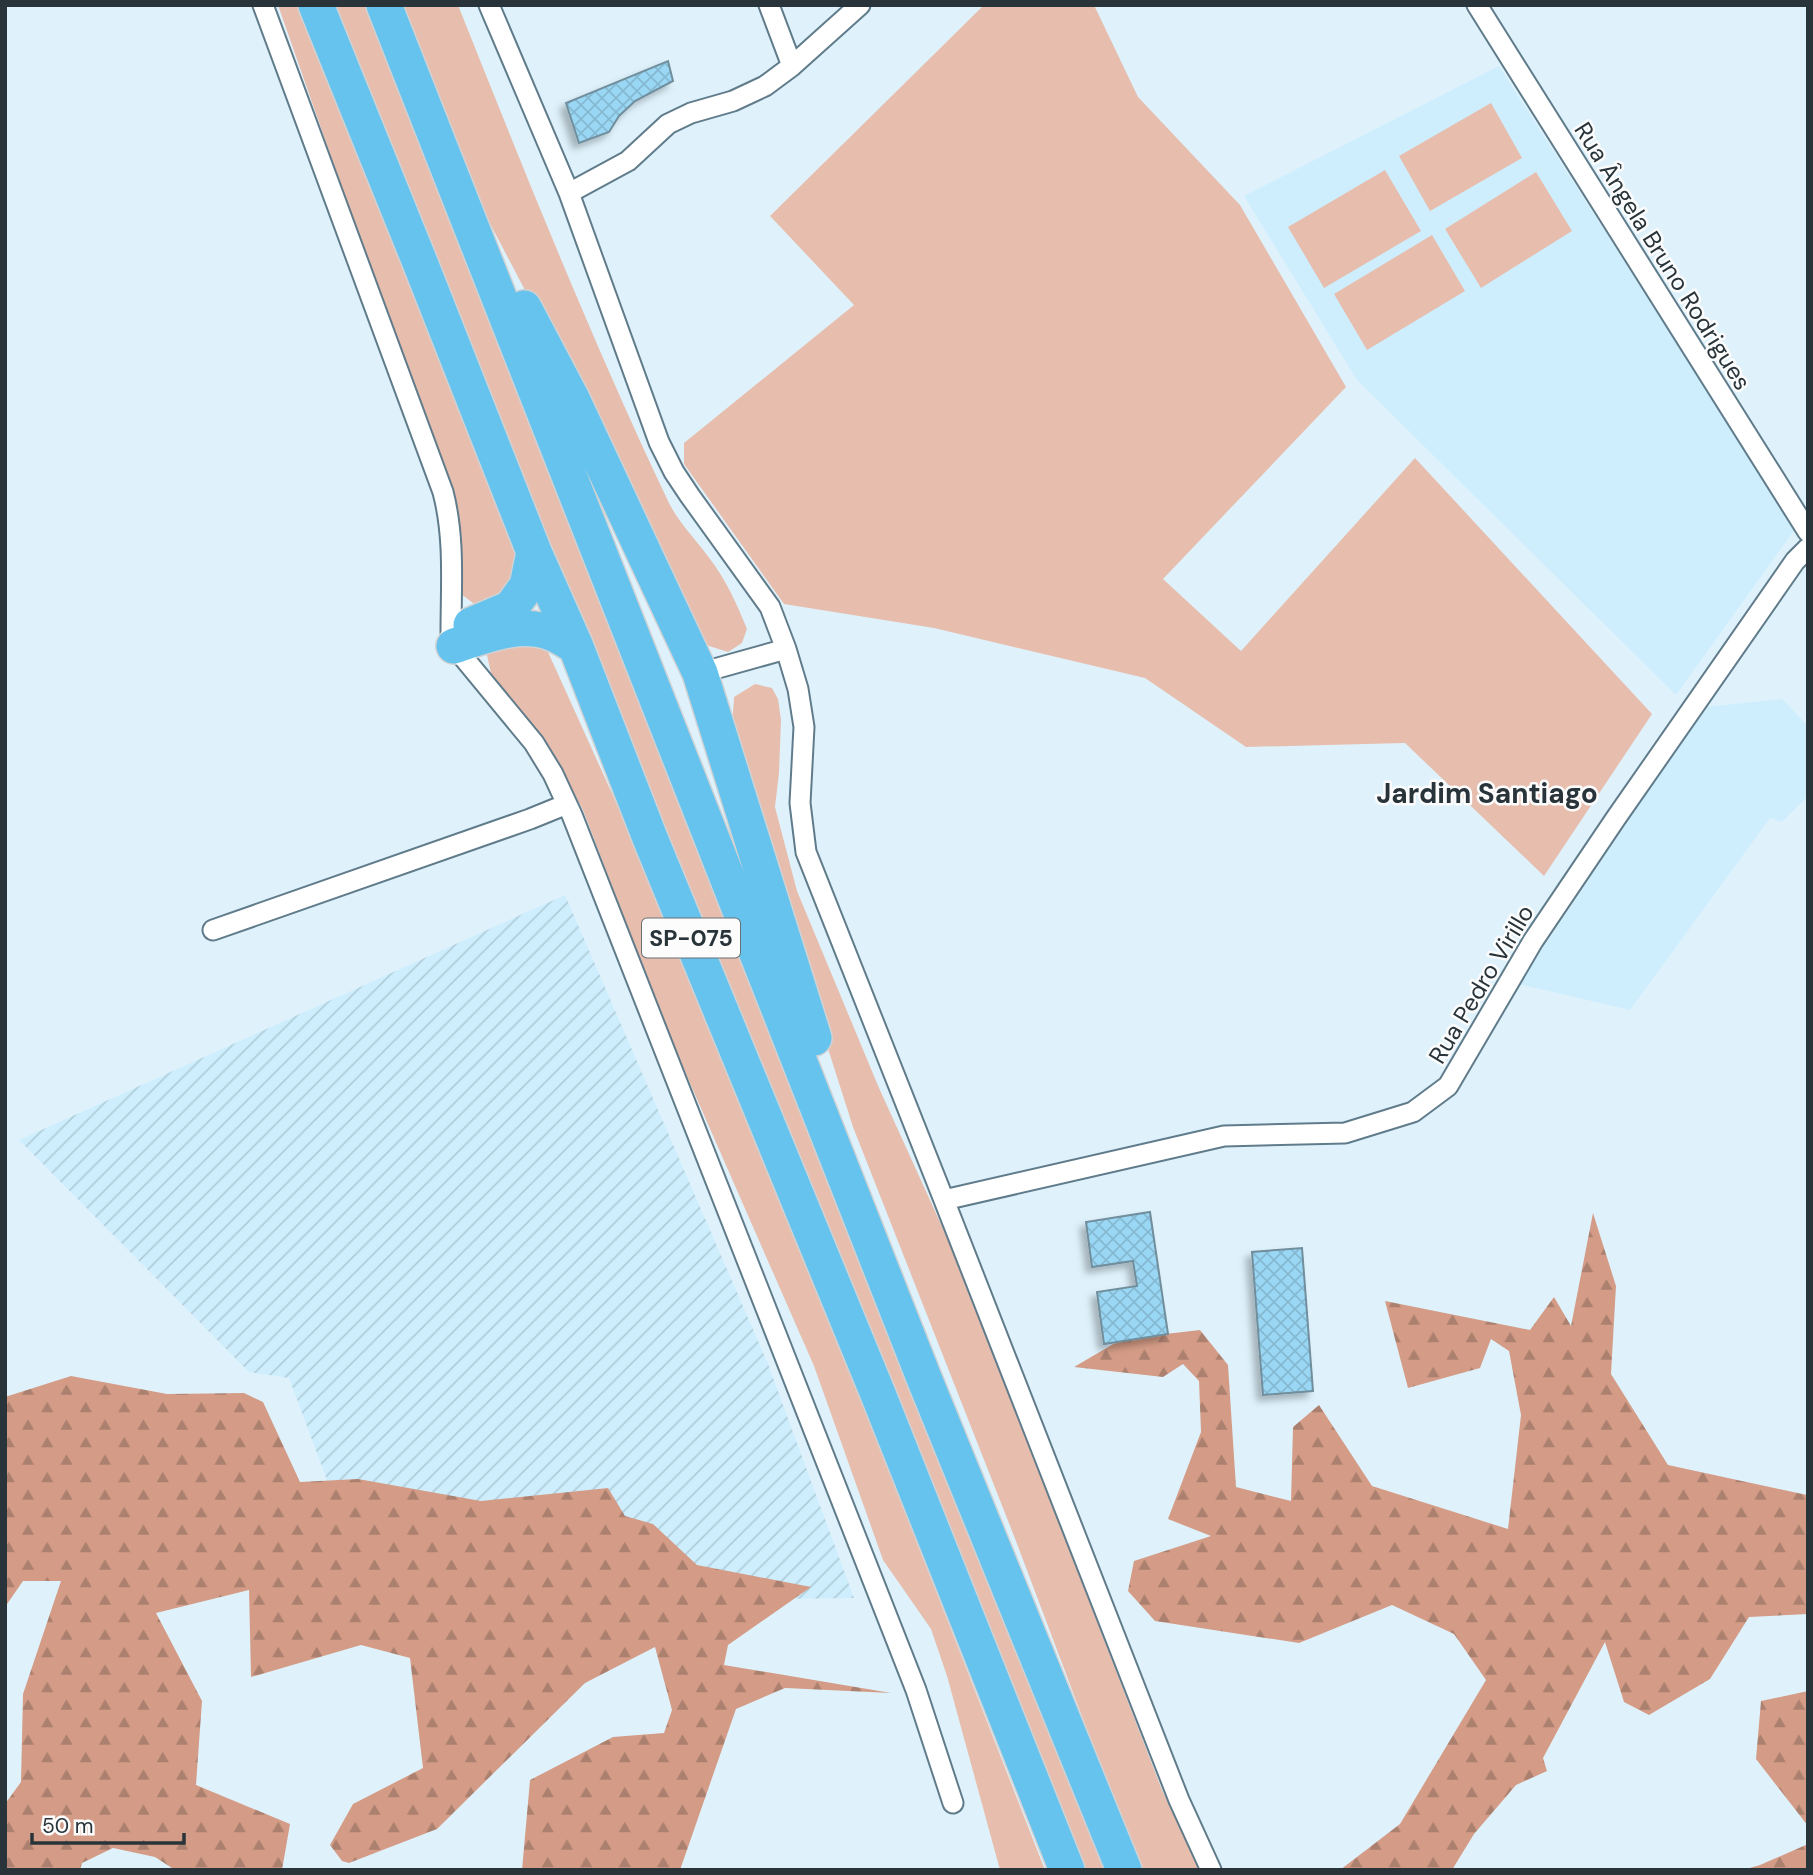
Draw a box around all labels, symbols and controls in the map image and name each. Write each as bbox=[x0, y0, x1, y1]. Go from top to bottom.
street label: Rua Ângela Bruno Rodrigues bbox=[1568, 116, 1758, 396]
district label: Jardim Santiago bbox=[1376, 775, 1598, 812]
street label: Rua Pedro Virillo bbox=[1421, 899, 1541, 1069]
road number: SP-075 bbox=[642, 918, 740, 958]
scale bar bbox=[32, 1801, 184, 1845]
text: 50 m bbox=[42, 1812, 93, 1840]

